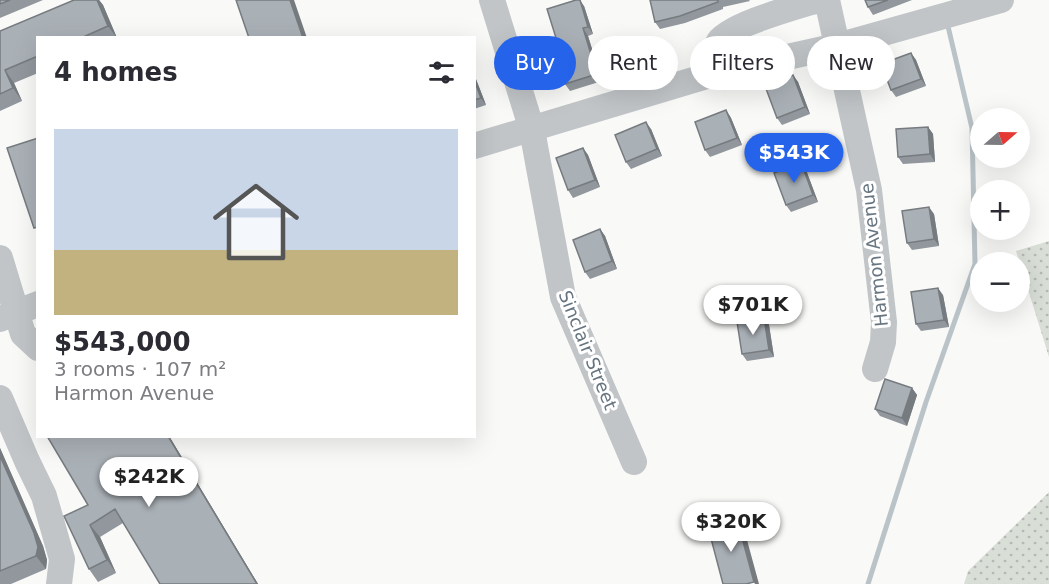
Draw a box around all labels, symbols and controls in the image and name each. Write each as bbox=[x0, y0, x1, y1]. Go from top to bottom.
chip: Buy bbox=[494, 36, 576, 90]
chip: Rent bbox=[588, 36, 678, 90]
chip: Filters bbox=[690, 36, 795, 90]
chip: New bbox=[807, 36, 895, 90]
icon: filters bbox=[425, 56, 458, 89]
text: 4 homes bbox=[54, 57, 178, 87]
north arrow bbox=[970, 108, 1030, 168]
map controls bbox=[970, 108, 1030, 312]
pin: $543K bbox=[752, 133, 836, 184]
text: $543K bbox=[758, 140, 830, 164]
icon: home bbox=[202, 168, 310, 276]
button: + bbox=[970, 180, 1030, 240]
street label: Harmon Avenue bbox=[856, 182, 892, 328]
button: − bbox=[970, 252, 1030, 312]
pin: $701K bbox=[711, 285, 795, 336]
street label: Sinclair Street bbox=[555, 287, 621, 413]
text: $701K bbox=[717, 292, 789, 316]
text: $543,000 bbox=[54, 327, 191, 357]
text: 3 rooms · 107 m² bbox=[54, 357, 226, 381]
text: Harmon Avenue bbox=[54, 381, 214, 405]
pin: $242K bbox=[107, 457, 191, 508]
text: $242K bbox=[113, 464, 185, 488]
pin: $320K bbox=[689, 502, 773, 553]
text: $320K bbox=[695, 509, 767, 533]

